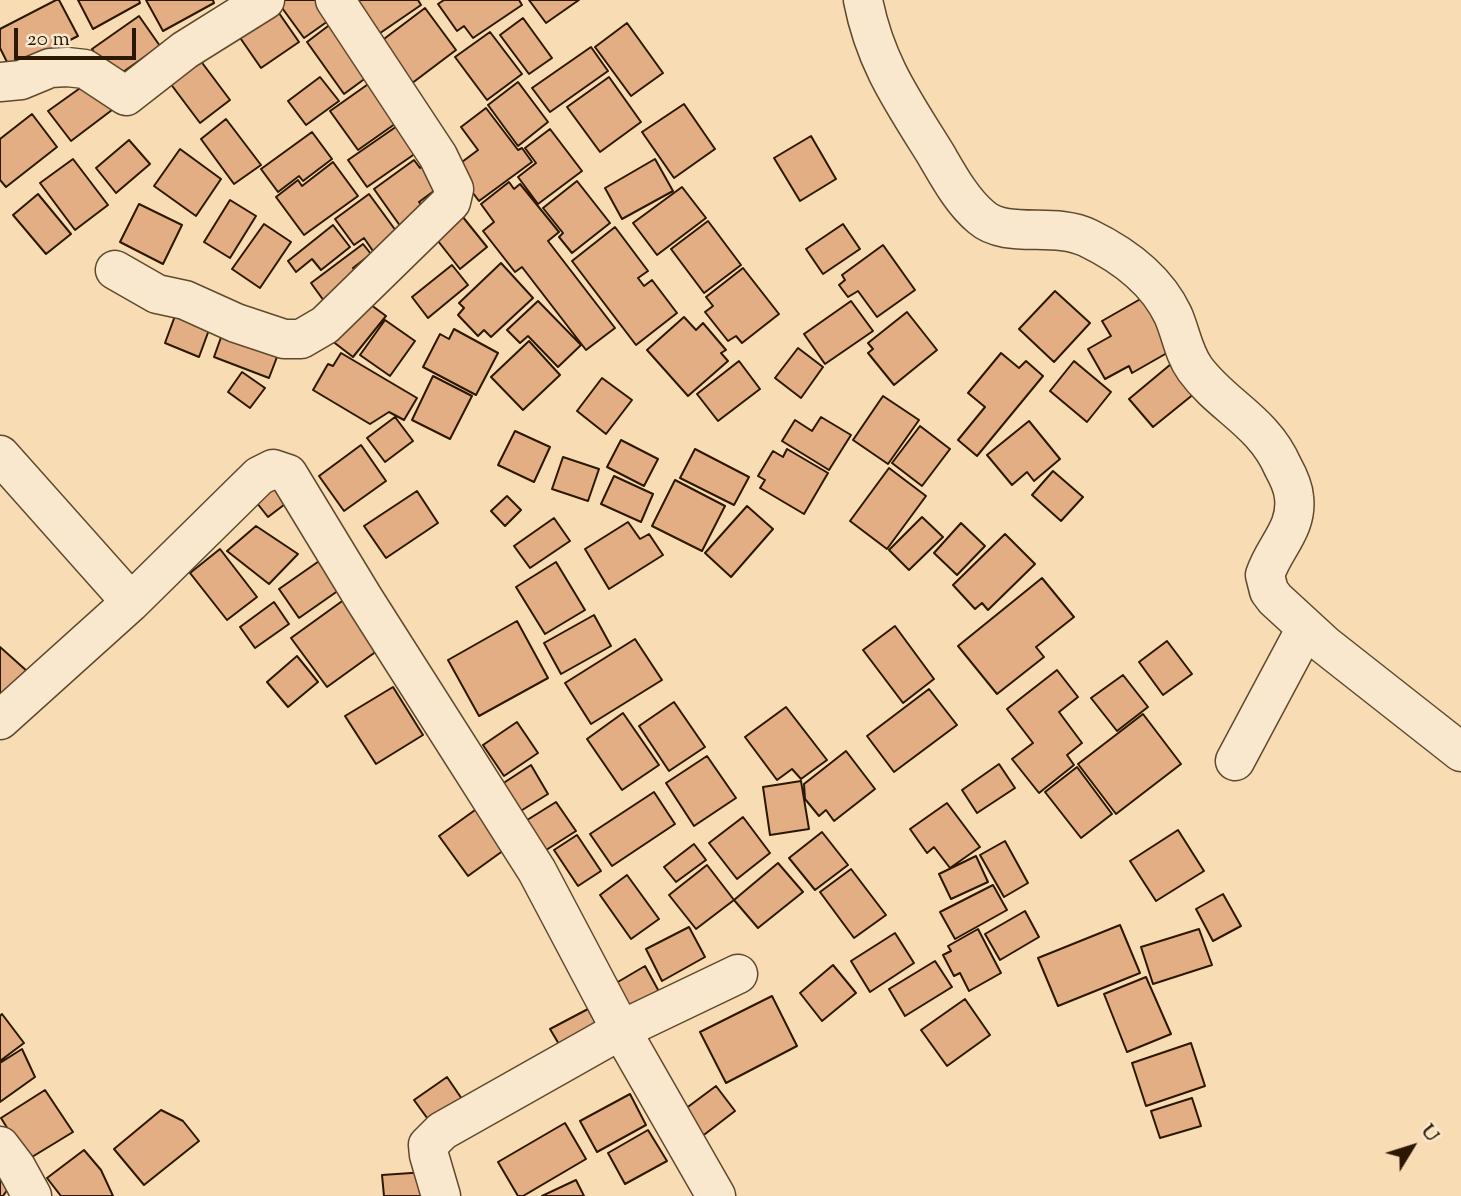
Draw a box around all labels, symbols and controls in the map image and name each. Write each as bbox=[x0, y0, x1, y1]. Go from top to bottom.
scale bar bbox=[18, 14, 140, 58]
text: 20 m bbox=[27, 25, 70, 55]
north arrow bbox=[1377, 1112, 1447, 1182]
text: U bbox=[1414, 1119, 1444, 1148]

